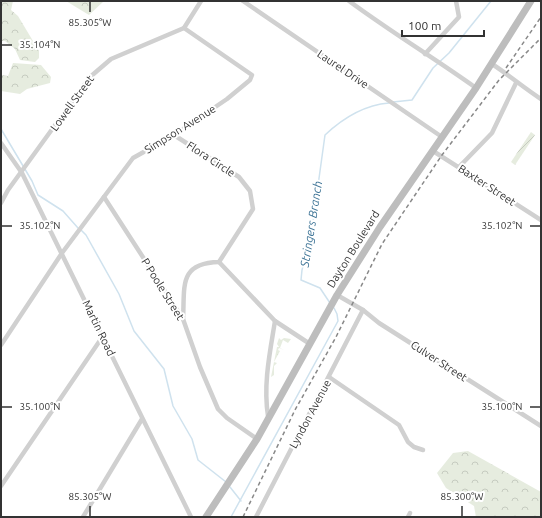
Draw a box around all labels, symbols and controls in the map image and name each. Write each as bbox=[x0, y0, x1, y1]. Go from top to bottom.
scale bar bbox=[402, 12, 484, 38]
text: 85.305°W bbox=[68, 17, 112, 28]
text: 100 m bbox=[408, 19, 441, 32]
text: 35.104°N bbox=[19, 39, 61, 50]
street label: Laurel Drive bbox=[315, 47, 371, 91]
street label: Lowell Street bbox=[48, 72, 97, 133]
street label: Simpson Avenue bbox=[142, 102, 218, 156]
street label: Flora Circle bbox=[185, 139, 237, 179]
street label: Baxter Street bbox=[456, 162, 518, 208]
water label: Stringers Branch bbox=[298, 180, 324, 269]
street label: Dayton Boulevard bbox=[324, 208, 382, 290]
text: 35.102°N bbox=[19, 220, 61, 231]
text: 35.102°N bbox=[481, 220, 523, 231]
street label: P Poole Street bbox=[139, 256, 187, 323]
street label: Martin Road bbox=[80, 298, 118, 358]
street label: Culver Street bbox=[409, 338, 470, 384]
street label: Lyndon Avenue bbox=[287, 378, 333, 450]
text: 35.100°N bbox=[19, 401, 61, 412]
text: 35.100°N bbox=[481, 401, 523, 412]
text: 85.305°W bbox=[68, 491, 112, 502]
text: 85.300°W bbox=[440, 491, 484, 502]

